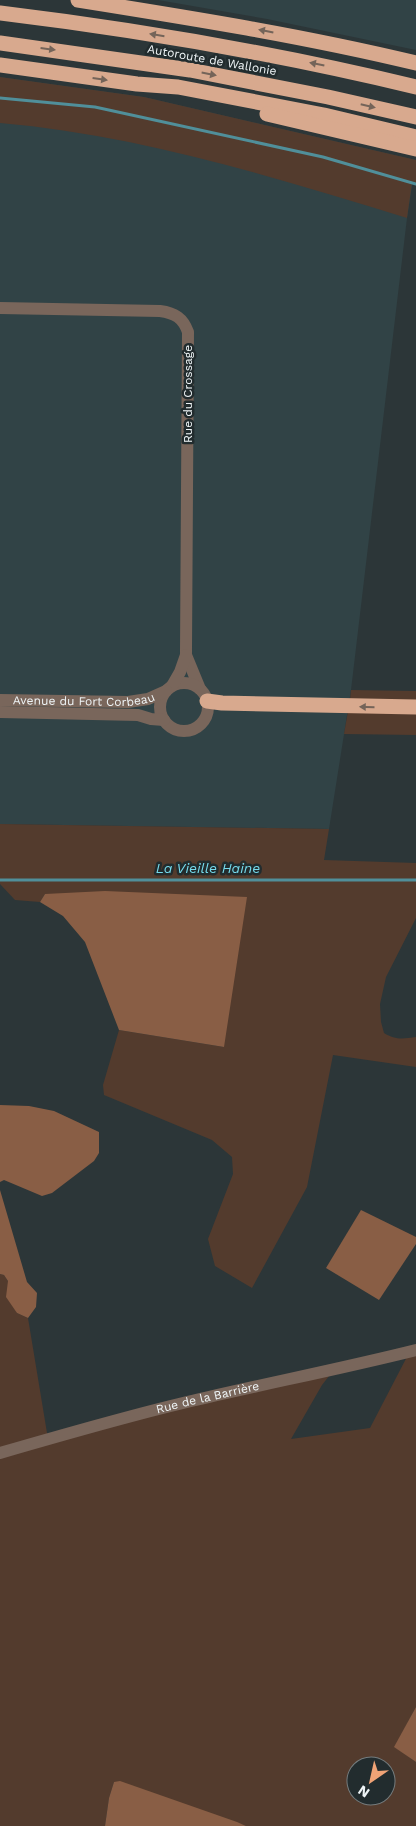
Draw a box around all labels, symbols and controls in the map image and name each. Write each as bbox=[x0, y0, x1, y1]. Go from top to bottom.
one-way arrow bbox=[257, 27, 273, 35]
one-way arrow bbox=[149, 31, 165, 39]
street label: Autoroute de Wallonie bbox=[146, 42, 278, 78]
one-way arrow bbox=[41, 45, 57, 53]
one-way arrow bbox=[309, 60, 325, 68]
one-way arrow bbox=[201, 70, 217, 78]
one-way arrow bbox=[93, 75, 109, 83]
one-way arrow bbox=[361, 102, 376, 110]
street label: Rue du Crossage bbox=[181, 345, 195, 443]
street label: Avenue du Fort Corbeau bbox=[13, 690, 157, 709]
one-way arrow bbox=[359, 703, 375, 711]
water label: La Vieille Haine bbox=[156, 860, 260, 876]
street label: Rue de la Barrière bbox=[155, 1379, 261, 1416]
north arrow bbox=[346, 1756, 396, 1806]
text: N bbox=[355, 1782, 373, 1801]

